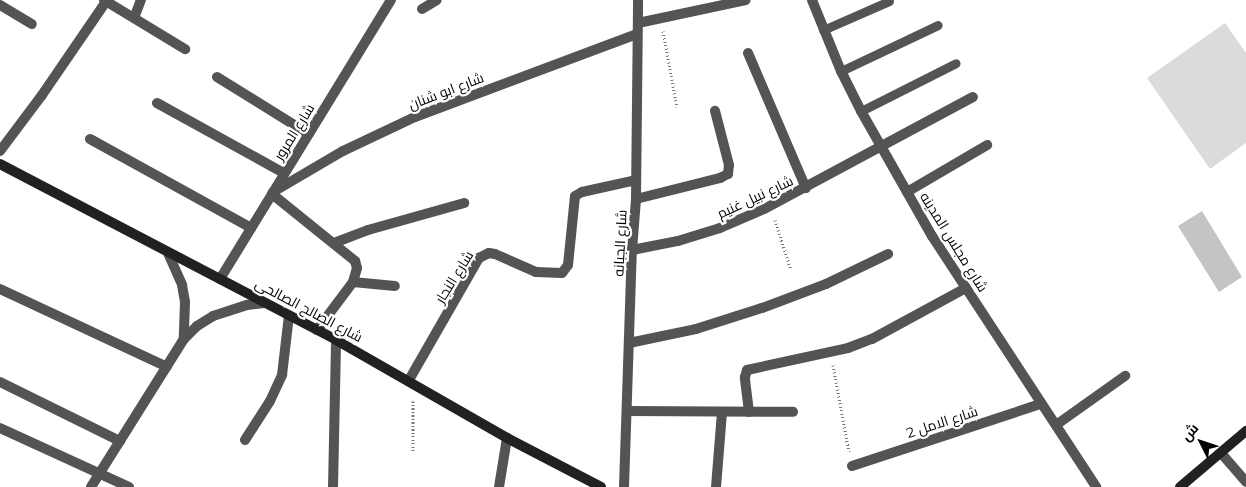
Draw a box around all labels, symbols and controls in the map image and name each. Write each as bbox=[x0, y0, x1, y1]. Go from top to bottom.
street label: شارع ابو شنان bbox=[406, 69, 486, 113]
street label: شارع المرور bbox=[270, 101, 318, 163]
street label: شارع نبيل غنيم bbox=[714, 172, 796, 222]
street label: شارع مجلس المدينه bbox=[917, 189, 991, 295]
street label: شارع الجبانه bbox=[610, 209, 630, 277]
street label: شارع النجار bbox=[431, 248, 477, 306]
street label: شارع الصالح الصالحى bbox=[252, 275, 366, 345]
street label: شارع الامل 2 bbox=[904, 403, 980, 441]
north arrow bbox=[1176, 417, 1226, 467]
text: ش bbox=[1177, 419, 1202, 445]

